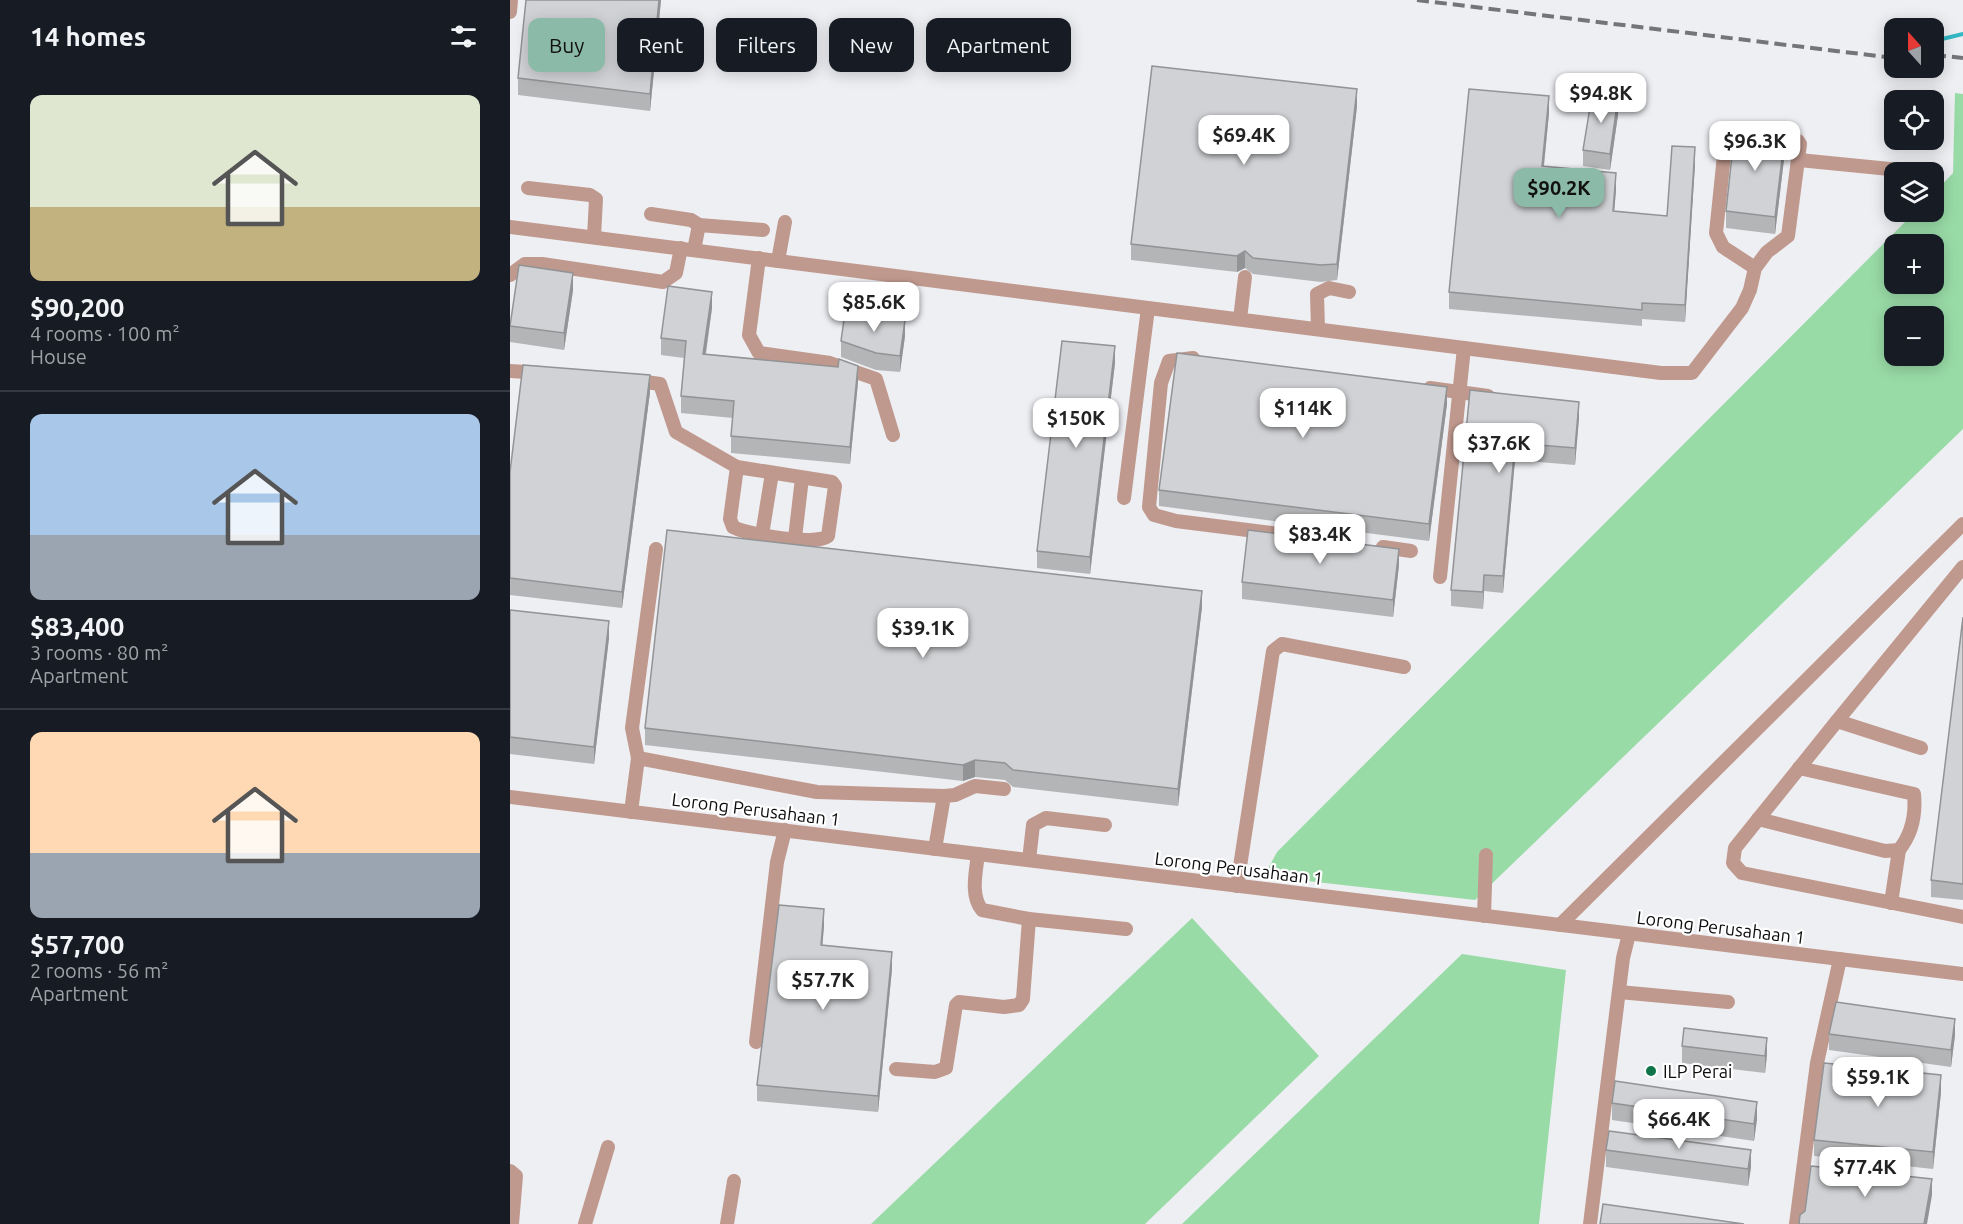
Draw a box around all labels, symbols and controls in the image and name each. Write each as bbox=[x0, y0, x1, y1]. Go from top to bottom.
chip: Buy bbox=[528, 18, 605, 72]
chip: Rent bbox=[617, 18, 704, 72]
chip: Filters bbox=[716, 18, 817, 72]
chip: New bbox=[829, 18, 914, 72]
chip: Apartment bbox=[926, 18, 1071, 72]
north arrow bbox=[1884, 18, 1944, 78]
map controls bbox=[1884, 18, 1944, 366]
icon: filters bbox=[447, 20, 480, 53]
text: 14 homes bbox=[30, 22, 146, 51]
pin: $94.8K bbox=[1552, 73, 1650, 124]
text: $94.8K bbox=[1569, 81, 1633, 104]
button: locate bbox=[1884, 90, 1944, 150]
pin: $69.4K bbox=[1195, 115, 1293, 166]
pin: $96.3K bbox=[1706, 121, 1804, 172]
text: $69.4K bbox=[1212, 123, 1276, 146]
text: $96.3K bbox=[1723, 129, 1787, 152]
icon: home bbox=[201, 134, 309, 242]
button: layers bbox=[1884, 162, 1944, 222]
pin: $90.2K bbox=[1510, 168, 1608, 219]
text: $90.2K bbox=[1527, 176, 1591, 199]
button: + bbox=[1884, 234, 1944, 294]
pin: $85.6K bbox=[825, 282, 923, 333]
text: $85.6K bbox=[842, 290, 906, 313]
text: $90,200 bbox=[30, 293, 124, 322]
button: − bbox=[1884, 306, 1944, 366]
text: 4 rooms · 100 m² bbox=[30, 322, 180, 345]
text: House bbox=[30, 345, 87, 368]
pin: $114K bbox=[1261, 388, 1345, 439]
text: $114K bbox=[1274, 396, 1332, 419]
pin: $150K bbox=[1034, 398, 1118, 449]
text: $150K bbox=[1047, 406, 1105, 429]
pin: $37.6K bbox=[1450, 423, 1548, 474]
text: $37.6K bbox=[1467, 431, 1531, 454]
icon: home bbox=[201, 453, 309, 561]
pin: $83.4K bbox=[1271, 514, 1369, 565]
text: $83.4K bbox=[1288, 522, 1352, 545]
pin: $39.1K bbox=[874, 608, 972, 659]
text: $83,400 bbox=[30, 612, 124, 641]
text: $39.1K bbox=[891, 616, 955, 639]
text: 3 rooms · 80 m² bbox=[30, 641, 168, 664]
text: Apartment bbox=[30, 664, 128, 687]
icon: home bbox=[201, 771, 309, 879]
street label: Lorong Perusahaan 1 bbox=[671, 789, 841, 829]
street label: Lorong Perusahaan 1 bbox=[1154, 848, 1324, 888]
street label: Lorong Perusahaan 1 bbox=[1636, 907, 1806, 947]
text: $57,700 bbox=[30, 930, 124, 959]
text: 2 rooms · 56 m² bbox=[30, 959, 168, 982]
pin: $57.7K bbox=[774, 960, 872, 1011]
text: $57.7K bbox=[791, 968, 855, 991]
text: Apartment bbox=[30, 982, 128, 1005]
pin: $59.1K bbox=[1829, 1057, 1927, 1108]
place label: ILP Perai bbox=[1663, 1061, 1732, 1081]
marker: ILP Perai bbox=[1644, 1064, 1658, 1078]
text: $59.1K bbox=[1846, 1065, 1910, 1088]
pin: $66.4K bbox=[1630, 1099, 1728, 1150]
text: $66.4K bbox=[1647, 1107, 1711, 1130]
pin: $77.4K bbox=[1816, 1147, 1914, 1198]
text: $77.4K bbox=[1833, 1155, 1897, 1178]

